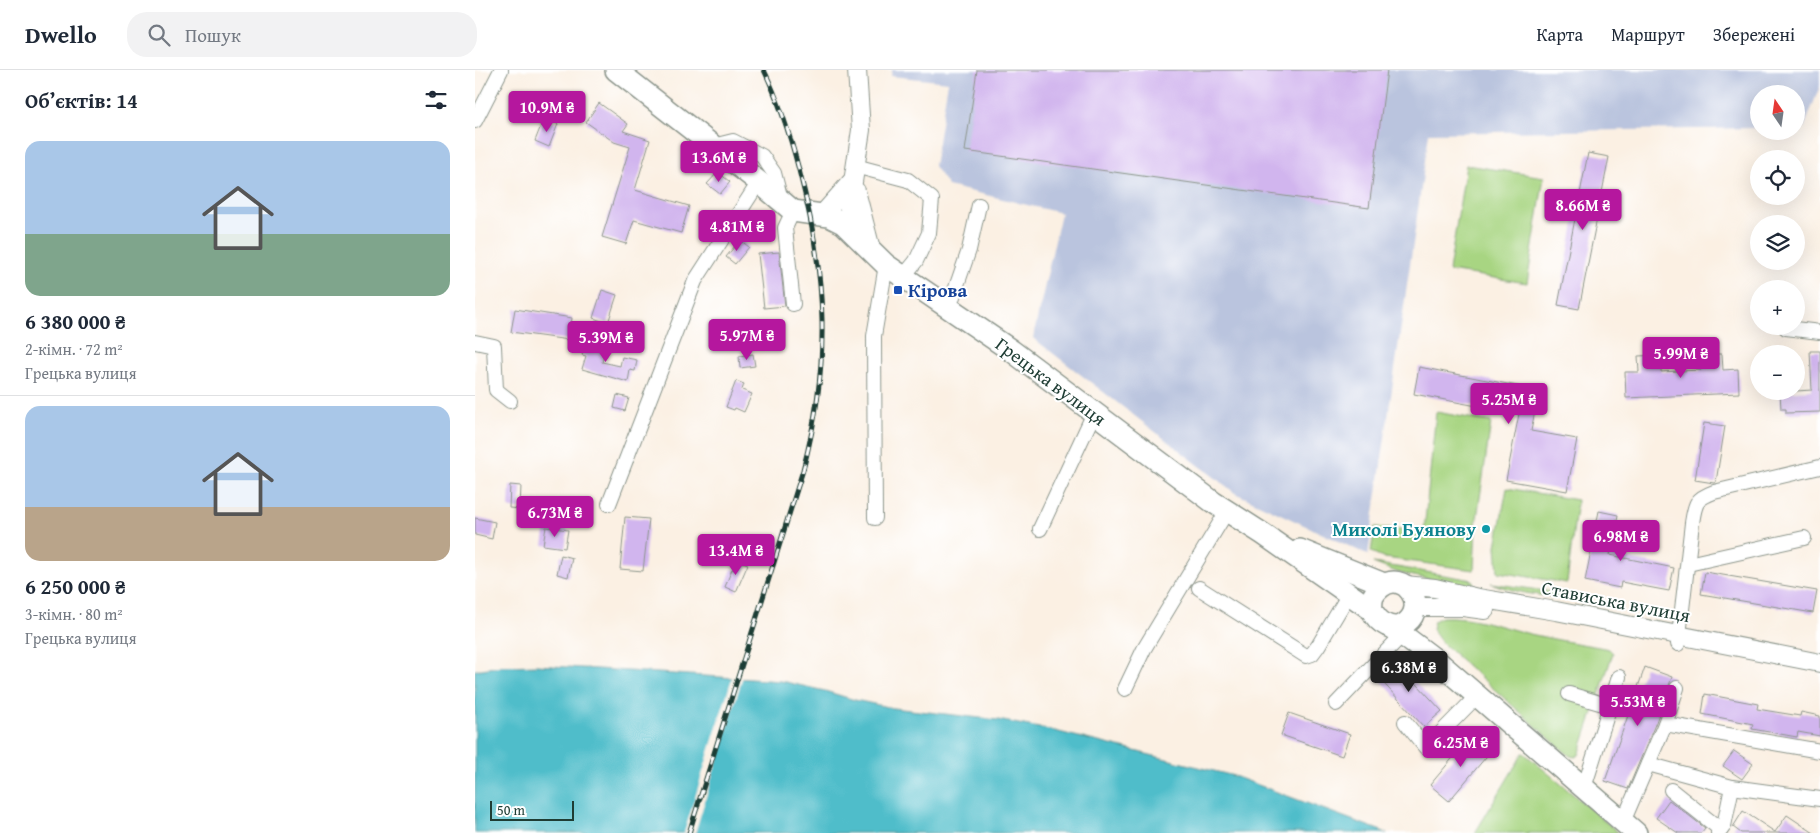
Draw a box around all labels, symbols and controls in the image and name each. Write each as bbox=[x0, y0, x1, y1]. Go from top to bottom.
search box bbox=[127, 12, 477, 57]
text: Dwello bbox=[25, 17, 97, 52]
icon: search bbox=[145, 21, 173, 49]
text: Пошук bbox=[185, 21, 241, 49]
text: Карта bbox=[1537, 21, 1583, 48]
text: Маршрут bbox=[1611, 21, 1685, 48]
text: Збережені bbox=[1713, 21, 1795, 48]
text: Об’єктів: 14 bbox=[25, 85, 138, 116]
north arrow bbox=[1750, 85, 1805, 140]
map controls bbox=[1750, 85, 1805, 400]
icon: filters bbox=[422, 86, 450, 114]
pin: 10.9M ₴ bbox=[501, 90, 593, 133]
text: 10.9M ₴ bbox=[520, 95, 574, 119]
pin: 13.6M ₴ bbox=[673, 140, 765, 183]
text: 13.6M ₴ bbox=[692, 145, 746, 169]
button: locate bbox=[1750, 150, 1805, 205]
icon: home bbox=[193, 173, 283, 263]
pin: 8.66M ₴ bbox=[1537, 189, 1629, 231]
text: 8.66M ₴ bbox=[1556, 193, 1610, 217]
pin: 4.81M ₴ bbox=[691, 210, 783, 252]
text: 4.81M ₴ bbox=[710, 214, 764, 238]
button: layers bbox=[1750, 215, 1805, 270]
place label: Кірова bbox=[908, 276, 967, 304]
button: + bbox=[1750, 280, 1805, 335]
marker: Кірова bbox=[892, 284, 904, 296]
text: 6 380 000 ₴ bbox=[25, 306, 126, 337]
pin: 5.97M ₴ bbox=[701, 318, 793, 361]
pin: 5.39M ₴ bbox=[560, 320, 652, 363]
text: 5.97M ₴ bbox=[720, 323, 774, 347]
text: 5.39M ₴ bbox=[579, 325, 633, 349]
street label: Грецька вулиця bbox=[990, 330, 1113, 432]
pin: 5.99M ₴ bbox=[1635, 336, 1727, 379]
text: 2-кімн. · 72 m² bbox=[25, 337, 123, 361]
text: 5.99M ₴ bbox=[1654, 341, 1708, 365]
button: − bbox=[1750, 345, 1805, 400]
text: Грецька вулиця bbox=[25, 361, 137, 385]
pin: 5.25M ₴ bbox=[1463, 382, 1555, 425]
text: 5.25M ₴ bbox=[1482, 387, 1536, 411]
icon: home bbox=[193, 439, 283, 529]
pin: 6.73M ₴ bbox=[509, 496, 601, 538]
text: 6.73M ₴ bbox=[528, 500, 582, 524]
place label: Миколі Буянову bbox=[1332, 515, 1476, 543]
pin: 6.98M ₴ bbox=[1575, 520, 1667, 562]
marker: Миколі Буянову bbox=[1480, 523, 1492, 535]
text: 6.98M ₴ bbox=[1594, 524, 1648, 548]
pin: 13.4M ₴ bbox=[690, 534, 782, 576]
text: 13.4M ₴ bbox=[709, 538, 763, 562]
text: 6 250 000 ₴ bbox=[25, 571, 126, 602]
street label: Стависька вулиця bbox=[1539, 573, 1693, 629]
text: 3-кімн. · 80 m² bbox=[25, 602, 123, 626]
text: Грецька вулиця bbox=[25, 626, 137, 650]
pin: 6.38M ₴ bbox=[1363, 650, 1455, 693]
text: 6.38M ₴ bbox=[1382, 655, 1436, 679]
pin: 5.53M ₴ bbox=[1592, 684, 1684, 727]
text: 5.53M ₴ bbox=[1611, 689, 1665, 713]
pin: 6.25M ₴ bbox=[1415, 726, 1507, 768]
text: 6.25M ₴ bbox=[1434, 730, 1488, 754]
scale bar bbox=[490, 798, 574, 821]
text: 50 m bbox=[497, 800, 525, 820]

